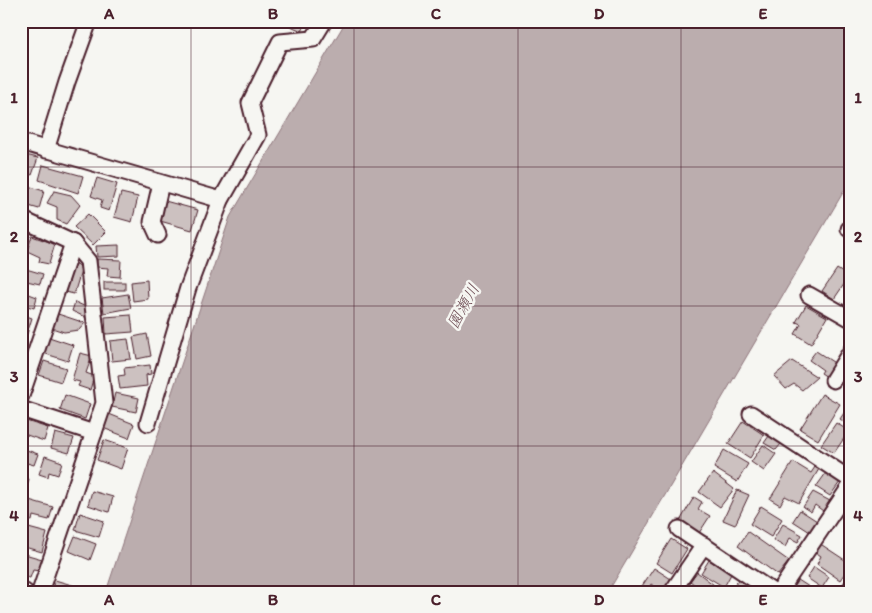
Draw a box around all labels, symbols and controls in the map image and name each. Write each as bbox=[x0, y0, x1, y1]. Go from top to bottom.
text: A bbox=[103, 4, 115, 23]
text: B bbox=[268, 4, 279, 23]
text: C bbox=[431, 4, 442, 23]
text: D bbox=[594, 4, 605, 23]
text: E bbox=[759, 4, 768, 23]
text: 1 bbox=[10, 88, 18, 107]
text: 1 bbox=[854, 88, 862, 107]
text: 2 bbox=[10, 227, 19, 246]
text: 2 bbox=[854, 227, 863, 246]
water label: 園瀬川 bbox=[443, 280, 483, 332]
text: 3 bbox=[10, 367, 19, 386]
text: 3 bbox=[854, 367, 863, 386]
text: 4 bbox=[9, 506, 19, 525]
text: 4 bbox=[853, 506, 863, 525]
text: A bbox=[103, 590, 115, 609]
text: B bbox=[268, 590, 279, 609]
text: C bbox=[431, 590, 442, 609]
text: D bbox=[594, 590, 605, 609]
text: E bbox=[759, 590, 768, 609]

